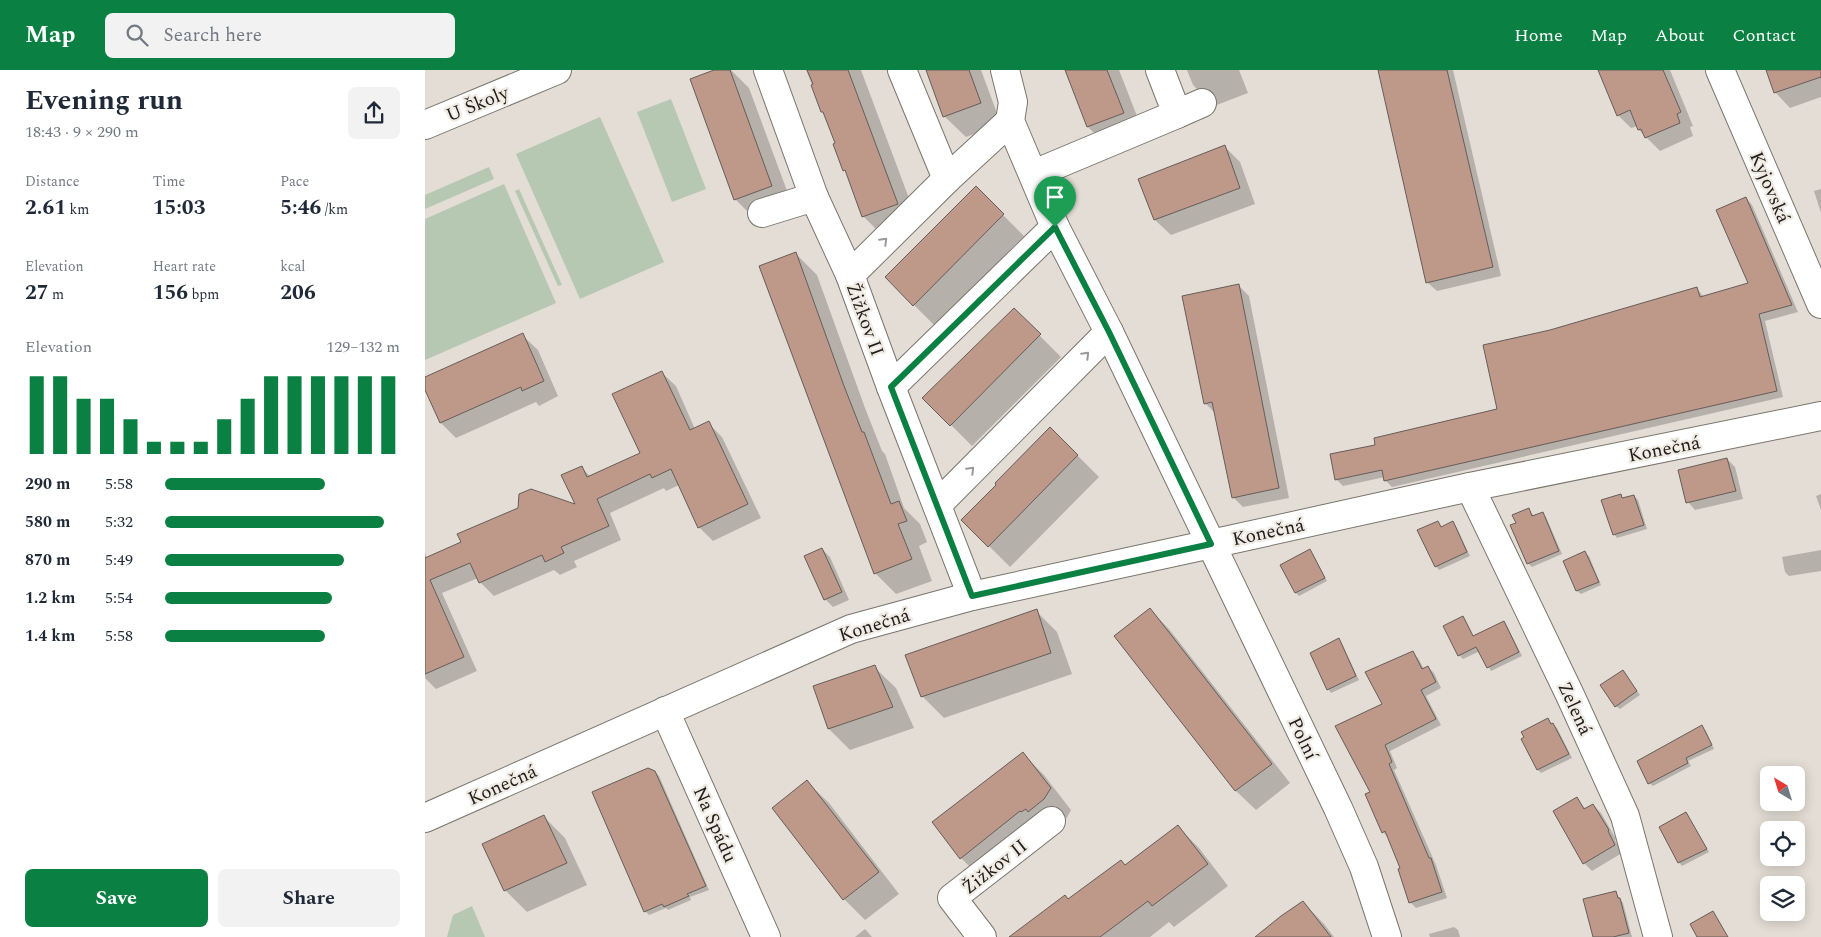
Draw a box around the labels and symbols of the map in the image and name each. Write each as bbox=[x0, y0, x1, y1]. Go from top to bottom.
street label: U Školy bbox=[442, 78, 514, 130]
street label: Kyjovská bbox=[1742, 147, 1798, 229]
pin bbox=[1034, 176, 1076, 227]
one-way arrow bbox=[878, 238, 887, 247]
street label: Žižkov II bbox=[838, 279, 891, 360]
one-way arrow bbox=[1080, 352, 1089, 361]
street label: Konečná bbox=[1626, 428, 1704, 471]
one-way arrow bbox=[966, 467, 975, 476]
street label: Konečná bbox=[1230, 511, 1308, 554]
street label: Konečná bbox=[835, 601, 914, 650]
street label: Zelená bbox=[1550, 677, 1600, 741]
street label: Polní bbox=[1280, 712, 1326, 766]
street label: Konečná bbox=[463, 757, 543, 813]
north arrow bbox=[1760, 766, 1805, 811]
street label: Na Spádu bbox=[685, 782, 744, 868]
street label: Žižkov II bbox=[956, 832, 1034, 902]

